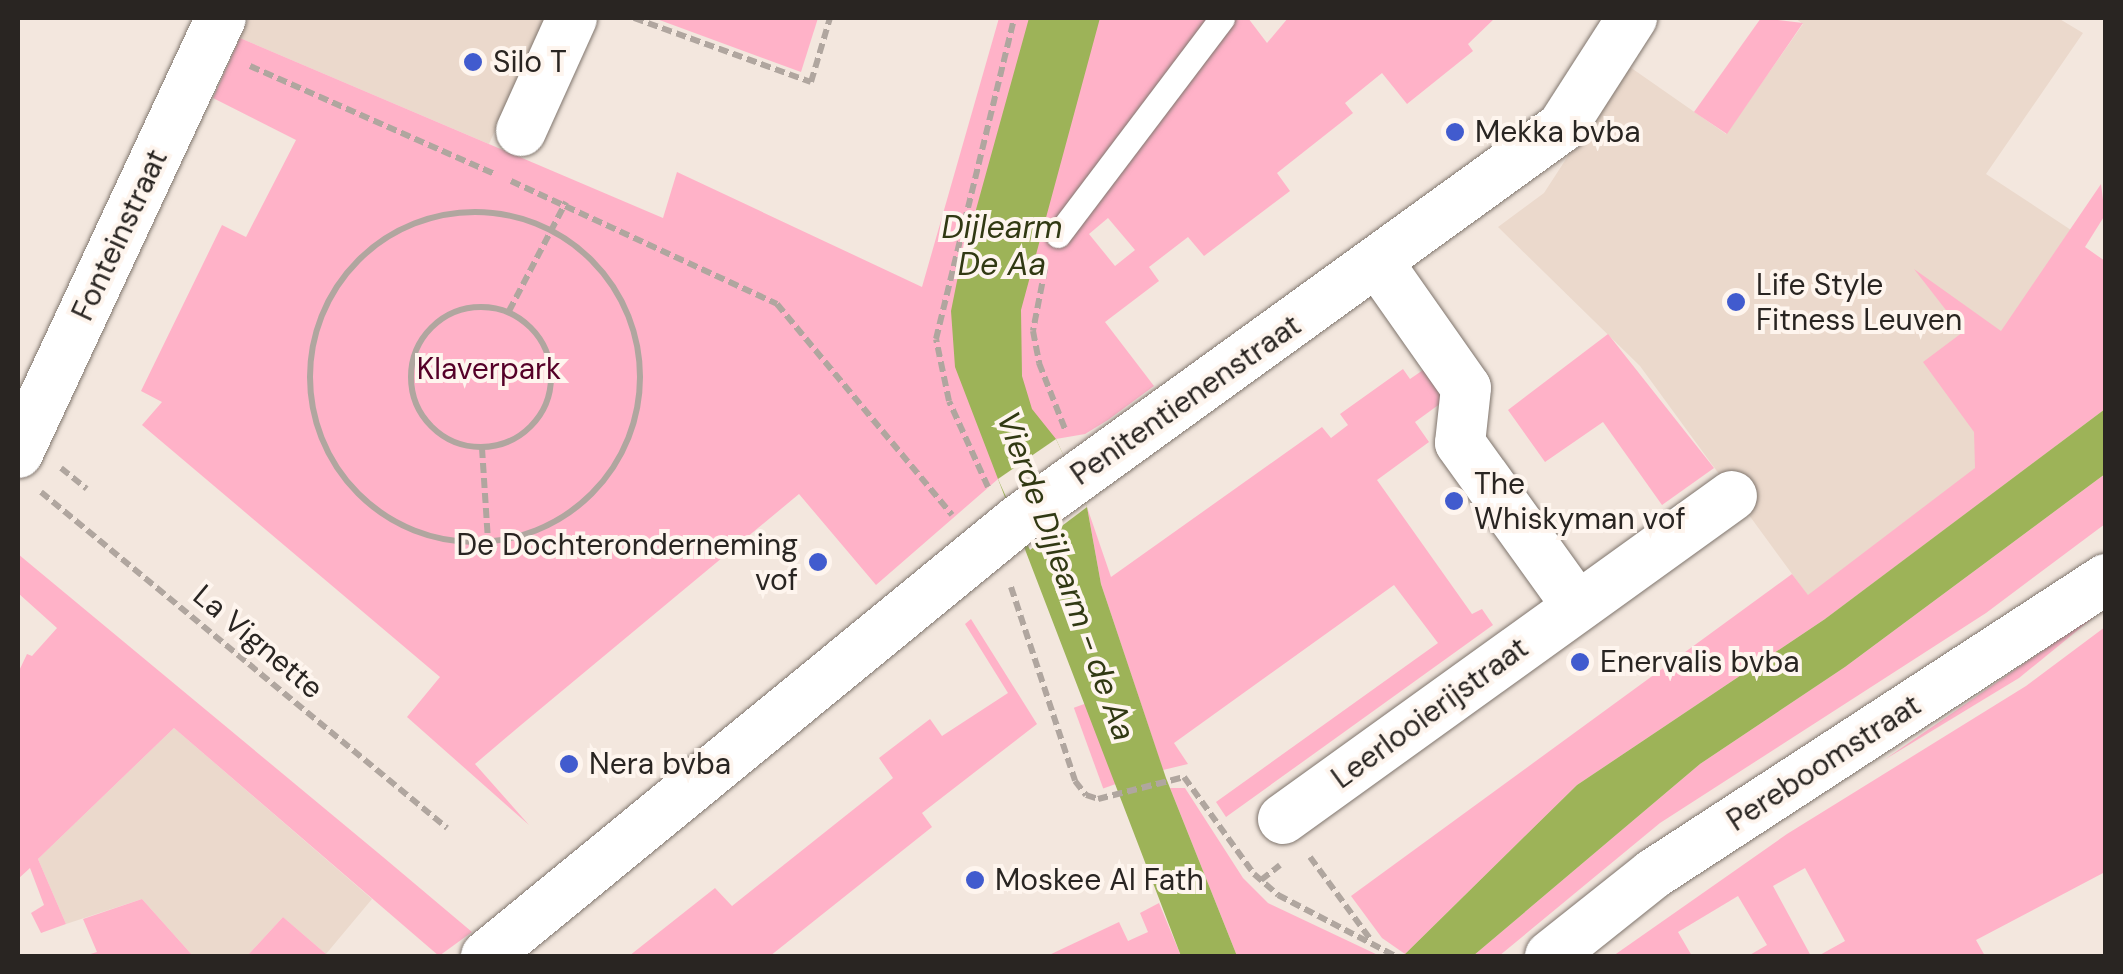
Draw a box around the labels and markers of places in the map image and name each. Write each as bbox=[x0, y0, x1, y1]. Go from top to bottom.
place label: Silo T bbox=[493, 44, 567, 80]
marker: Silo T bbox=[462, 51, 484, 73]
place label: Mekka bvba bbox=[1475, 114, 1641, 150]
marker: Mekka bvba bbox=[1444, 121, 1466, 143]
place label: Life Style Fitness Leuven bbox=[1756, 267, 1962, 338]
marker: Life Style Fitness Leuven bbox=[1725, 291, 1747, 313]
place label: The Whiskyman vof bbox=[1474, 466, 1686, 536]
marker: The Whiskyman vof bbox=[1443, 490, 1465, 512]
place label: De Dochteronderneming vof bbox=[456, 527, 798, 598]
marker: De Dochteronderneming vof bbox=[807, 551, 829, 573]
place label: Enervalis bvba bbox=[1600, 644, 1800, 680]
marker: Enervalis bvba bbox=[1569, 651, 1591, 673]
place label: Nera bvba bbox=[589, 746, 731, 782]
marker: Nera bvba bbox=[558, 753, 580, 775]
place label: Moskee Al Fath bbox=[995, 862, 1204, 898]
marker: Moskee Al Fath bbox=[964, 869, 986, 891]

